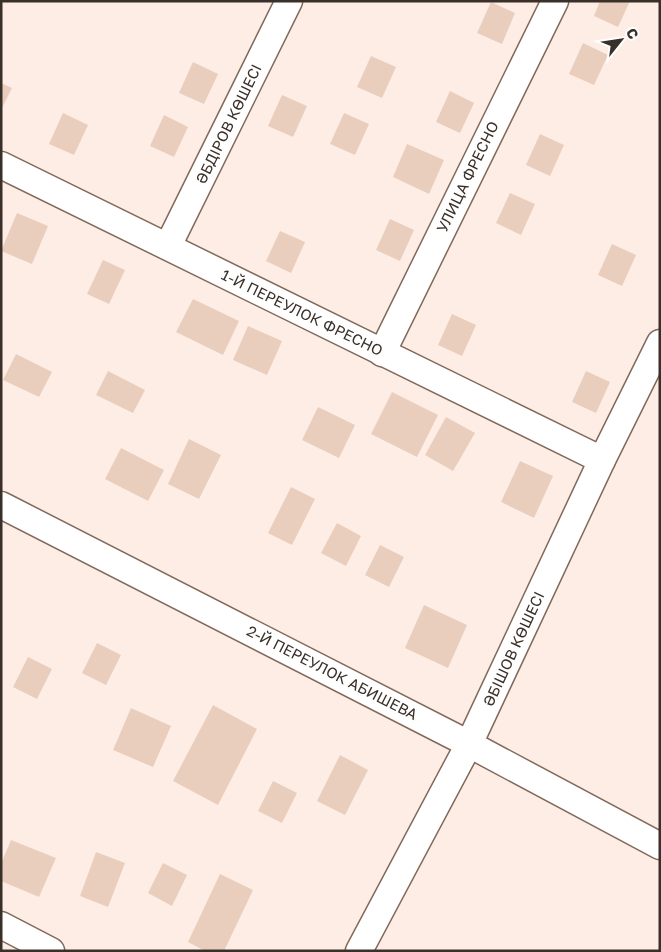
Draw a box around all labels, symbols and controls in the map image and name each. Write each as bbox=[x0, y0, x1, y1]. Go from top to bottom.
north arrow bbox=[596, 15, 646, 65]
text: С bbox=[623, 25, 643, 42]
street label: ӘБДІРОВ КӨШЕСІ bbox=[191, 61, 265, 186]
street label: УЛИЦА ФРЕСНО bbox=[432, 118, 502, 235]
street label: 1-Й ПЕРЕУЛОК ФРЕСНО bbox=[219, 265, 386, 359]
street label: ӘБІШОВ КӨШЕСІ bbox=[479, 588, 548, 709]
street label: 2-Й ПЕРЕУЛОК АБИШЕВА bbox=[244, 621, 421, 723]

